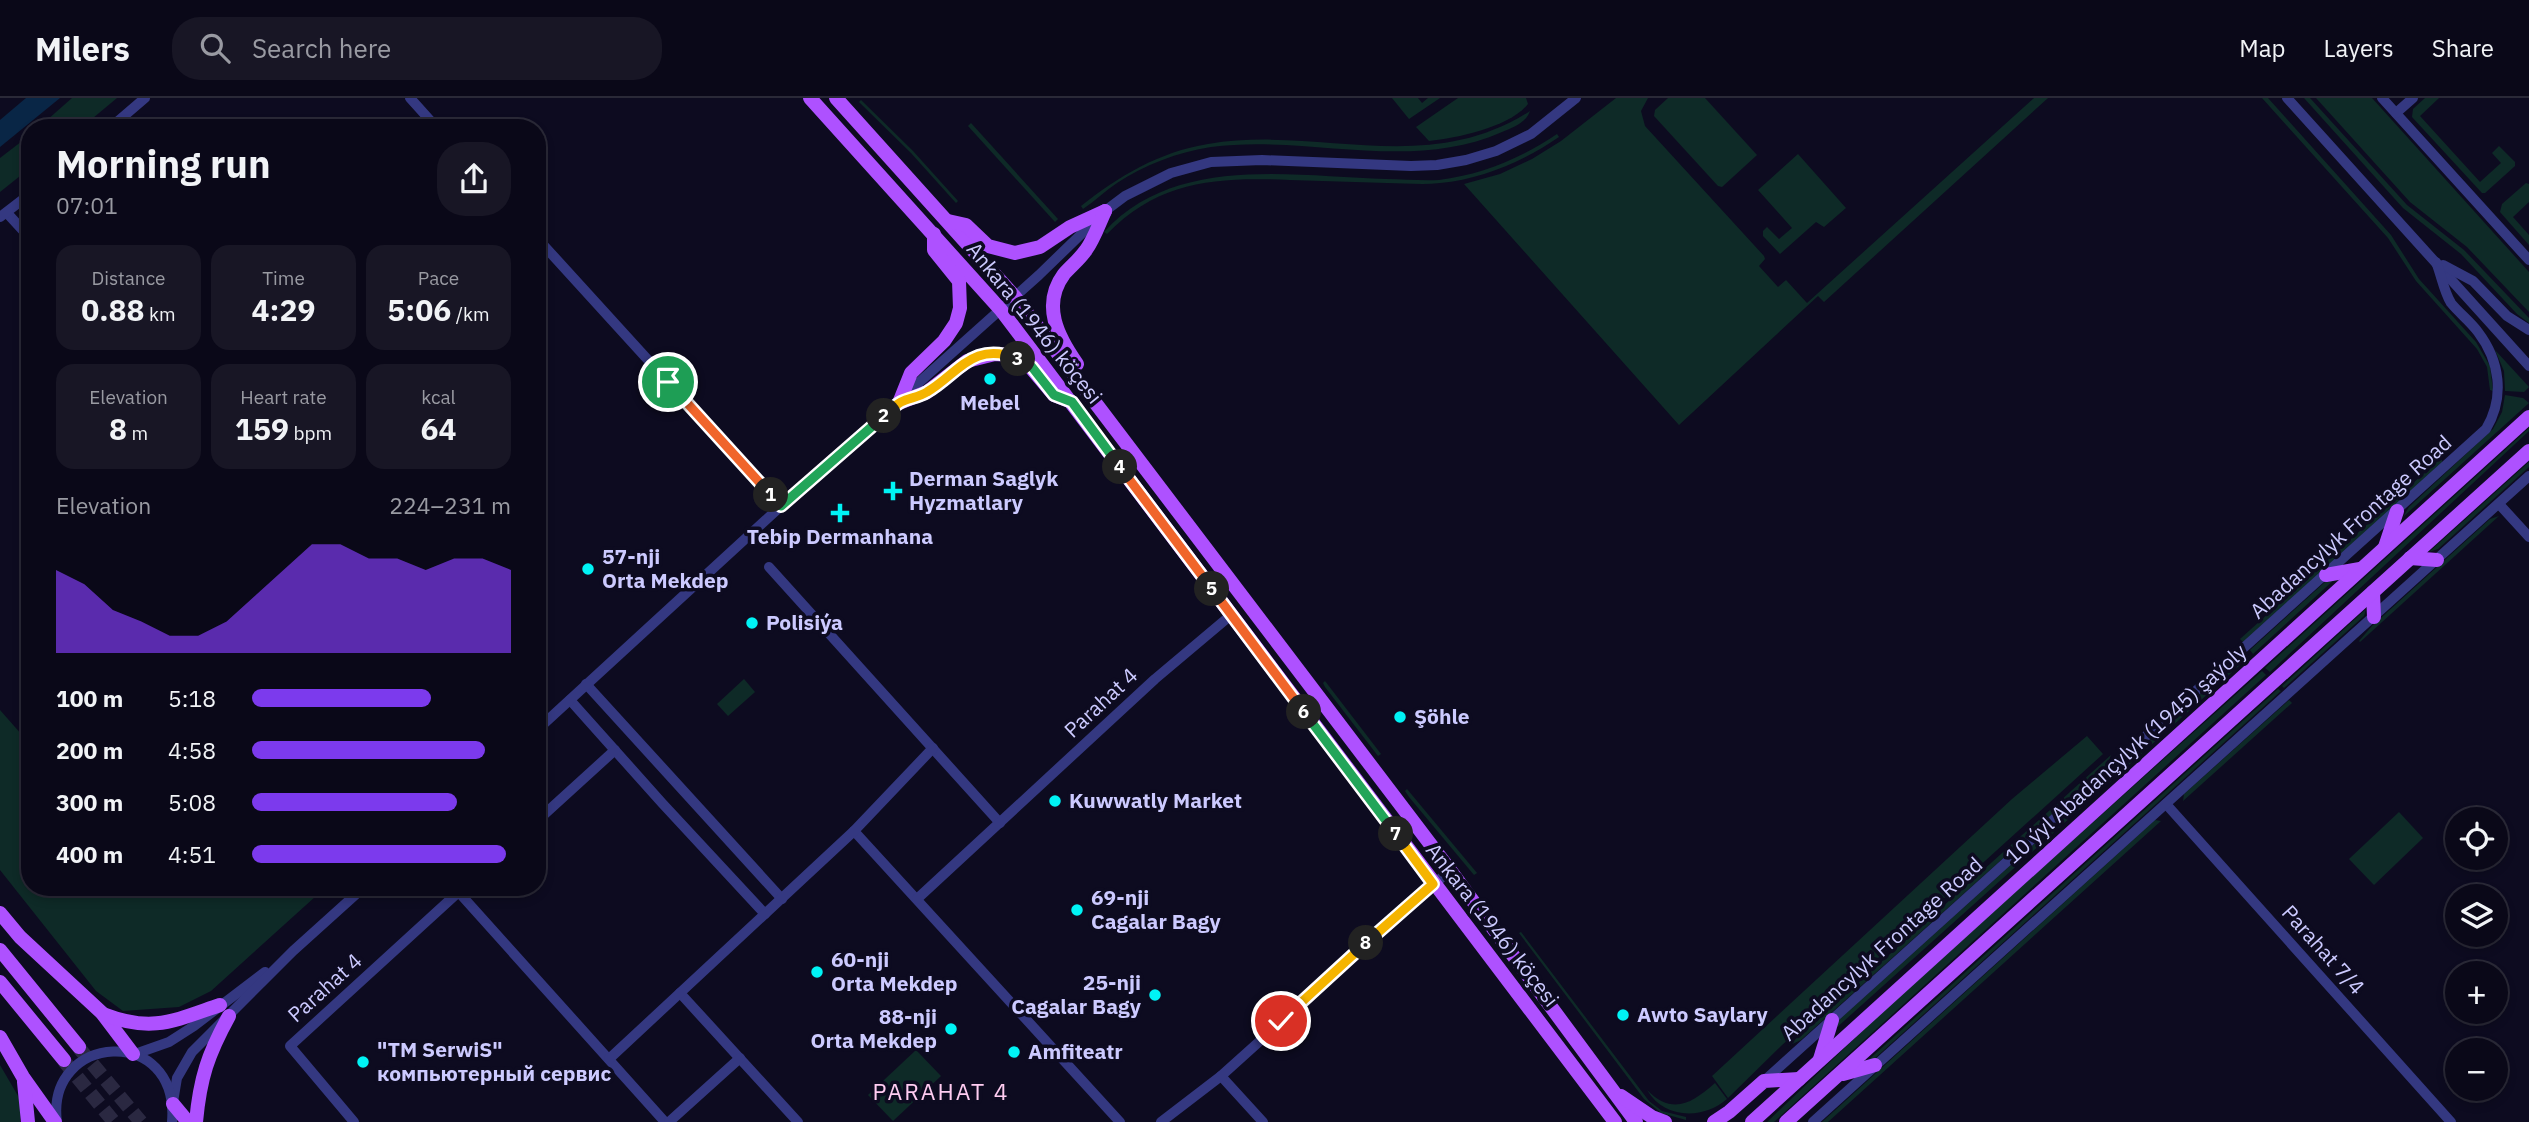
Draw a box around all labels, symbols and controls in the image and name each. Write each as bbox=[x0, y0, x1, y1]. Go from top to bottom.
search box bbox=[172, 17, 662, 80]
text: Milers bbox=[35, 27, 130, 70]
icon: search bbox=[196, 29, 234, 67]
text: Search here bbox=[252, 31, 391, 65]
text: Map bbox=[2239, 32, 2286, 64]
text: Layers bbox=[2324, 32, 2394, 64]
text: Share bbox=[2432, 32, 2494, 64]
text: Morning run bbox=[56, 139, 271, 188]
button: share bbox=[437, 142, 511, 216]
text: 07:01 bbox=[56, 190, 118, 220]
street label: Ankara (1946) köçesi bbox=[961, 236, 1109, 409]
text: Distance bbox=[91, 266, 166, 290]
text: Time bbox=[262, 266, 305, 290]
text: Pace bbox=[418, 266, 459, 290]
text: 0.88 bbox=[81, 290, 145, 329]
text: 4:29 bbox=[252, 290, 315, 329]
text: 5:06 bbox=[387, 290, 451, 329]
text: km bbox=[145, 302, 176, 326]
text: /km bbox=[451, 302, 490, 326]
pin: 3 bbox=[1000, 342, 1036, 376]
text: 3 bbox=[1012, 346, 1023, 370]
pin bbox=[638, 352, 698, 412]
icon: arrive bbox=[649, 363, 687, 401]
marker: Mebel bbox=[982, 371, 998, 387]
text: Elevation bbox=[89, 385, 168, 409]
text: Heart rate bbox=[240, 385, 327, 409]
text: kcal bbox=[421, 385, 456, 409]
place label: Mebel bbox=[960, 388, 1020, 416]
pin: 2 bbox=[866, 398, 902, 434]
text: 2 bbox=[878, 403, 889, 427]
text: 8 bbox=[109, 409, 127, 448]
text: 159 bbox=[235, 409, 289, 448]
text: 64 bbox=[421, 409, 457, 448]
text: m bbox=[127, 421, 148, 445]
text: bpm bbox=[289, 421, 332, 445]
street label: Abadancylyk Frontage Road bbox=[2244, 428, 2457, 624]
pin: 4 bbox=[1102, 450, 1138, 484]
text: 4 bbox=[1114, 454, 1125, 478]
place label: Derman Saglyk Hyzmatlary bbox=[909, 464, 1059, 516]
pin: 1 bbox=[754, 478, 788, 512]
marker: Derman Saglyk Hyzmatlary bbox=[883, 481, 903, 501]
text: 1 bbox=[765, 482, 776, 506]
text: Elevation bbox=[56, 490, 151, 520]
text: 224–231 m bbox=[389, 490, 511, 520]
marker: Tebip Dermanhana bbox=[832, 505, 848, 521]
place label: Tebip Dermanhana bbox=[747, 522, 933, 550]
place label: 57-nji Orta Mekdep bbox=[602, 542, 729, 594]
marker: 57-nji Orta Mekdep bbox=[580, 561, 596, 577]
pin: 5 bbox=[1194, 572, 1230, 606]
text: 5 bbox=[1206, 576, 1217, 600]
place label: Polisiýa bbox=[766, 608, 843, 636]
marker: Polisiýa bbox=[744, 615, 760, 631]
street label: 10 ýyl Abadançylyk (1945) şaýoly bbox=[1999, 637, 2252, 869]
street label: Parahat 4 bbox=[1058, 661, 1143, 743]
text: 100 m bbox=[56, 683, 123, 713]
text: 5:18 bbox=[168, 683, 216, 713]
pin: 6 bbox=[1286, 694, 1322, 730]
text: 6 bbox=[1298, 699, 1309, 723]
place label: Şöhle bbox=[1414, 702, 1470, 730]
marker: Şöhle bbox=[1392, 709, 1408, 725]
text: 200 m bbox=[56, 735, 123, 765]
text: 4:58 bbox=[168, 735, 216, 765]
place label: Kuwwatly Market bbox=[1069, 786, 1242, 814]
text: 300 m bbox=[56, 787, 123, 817]
text: 5:08 bbox=[168, 787, 216, 817]
marker: Kuwwatly Market bbox=[1047, 793, 1063, 809]
map controls bbox=[2445, 807, 2508, 1101]
button: locate bbox=[2445, 807, 2508, 870]
pin: 7 bbox=[1378, 816, 1414, 852]
text: 7 bbox=[1390, 821, 1401, 845]
street label: Ankara (1946) köçesi bbox=[1420, 837, 1566, 1012]
text: 400 m bbox=[56, 839, 123, 869]
text: 4:51 bbox=[168, 839, 216, 869]
street label: Abadancylyk Frontage Road bbox=[1775, 850, 1988, 1046]
place label: 69-nji Cagalar Bagy bbox=[1091, 883, 1222, 935]
button: layers bbox=[2445, 884, 2508, 947]
street label: Parahat 7/4 bbox=[2276, 899, 2371, 1000]
marker: 69-nji Cagalar Bagy bbox=[1069, 902, 1085, 918]
pin: 8 bbox=[1348, 926, 1384, 960]
text: 8 bbox=[1360, 930, 1371, 954]
place label: 60-nji Orta Mekdep bbox=[831, 945, 958, 997]
street label: Parahat 4 bbox=[281, 947, 367, 1028]
button: + bbox=[2445, 961, 2508, 1024]
marker: 60-nji Orta Mekdep bbox=[809, 964, 825, 980]
place label: 25-nji Cagalar Bagy bbox=[1011, 968, 1142, 1020]
marker: 25-nji Cagalar Bagy bbox=[1147, 987, 1163, 1003]
pin bbox=[1251, 991, 1311, 1051]
place label: Awto Saylary bbox=[1637, 1000, 1768, 1028]
place label: 88-nji Orta Mekdep bbox=[810, 1002, 937, 1054]
icon: check bbox=[1262, 1002, 1300, 1040]
marker: Awto Saylary bbox=[1615, 1007, 1631, 1023]
marker: 88-nji Orta Mekdep bbox=[943, 1021, 959, 1037]
place label: "TM SerwiS" компьютерный сервис bbox=[377, 1035, 611, 1087]
place label: Amfiteatr bbox=[1028, 1037, 1123, 1065]
button: − bbox=[2445, 1038, 2508, 1101]
marker: Amfiteatr bbox=[1006, 1044, 1022, 1060]
marker: "TM SerwiS" компьютерный сервис bbox=[355, 1054, 371, 1070]
district label: PARAHAT 4 bbox=[872, 1076, 1010, 1106]

